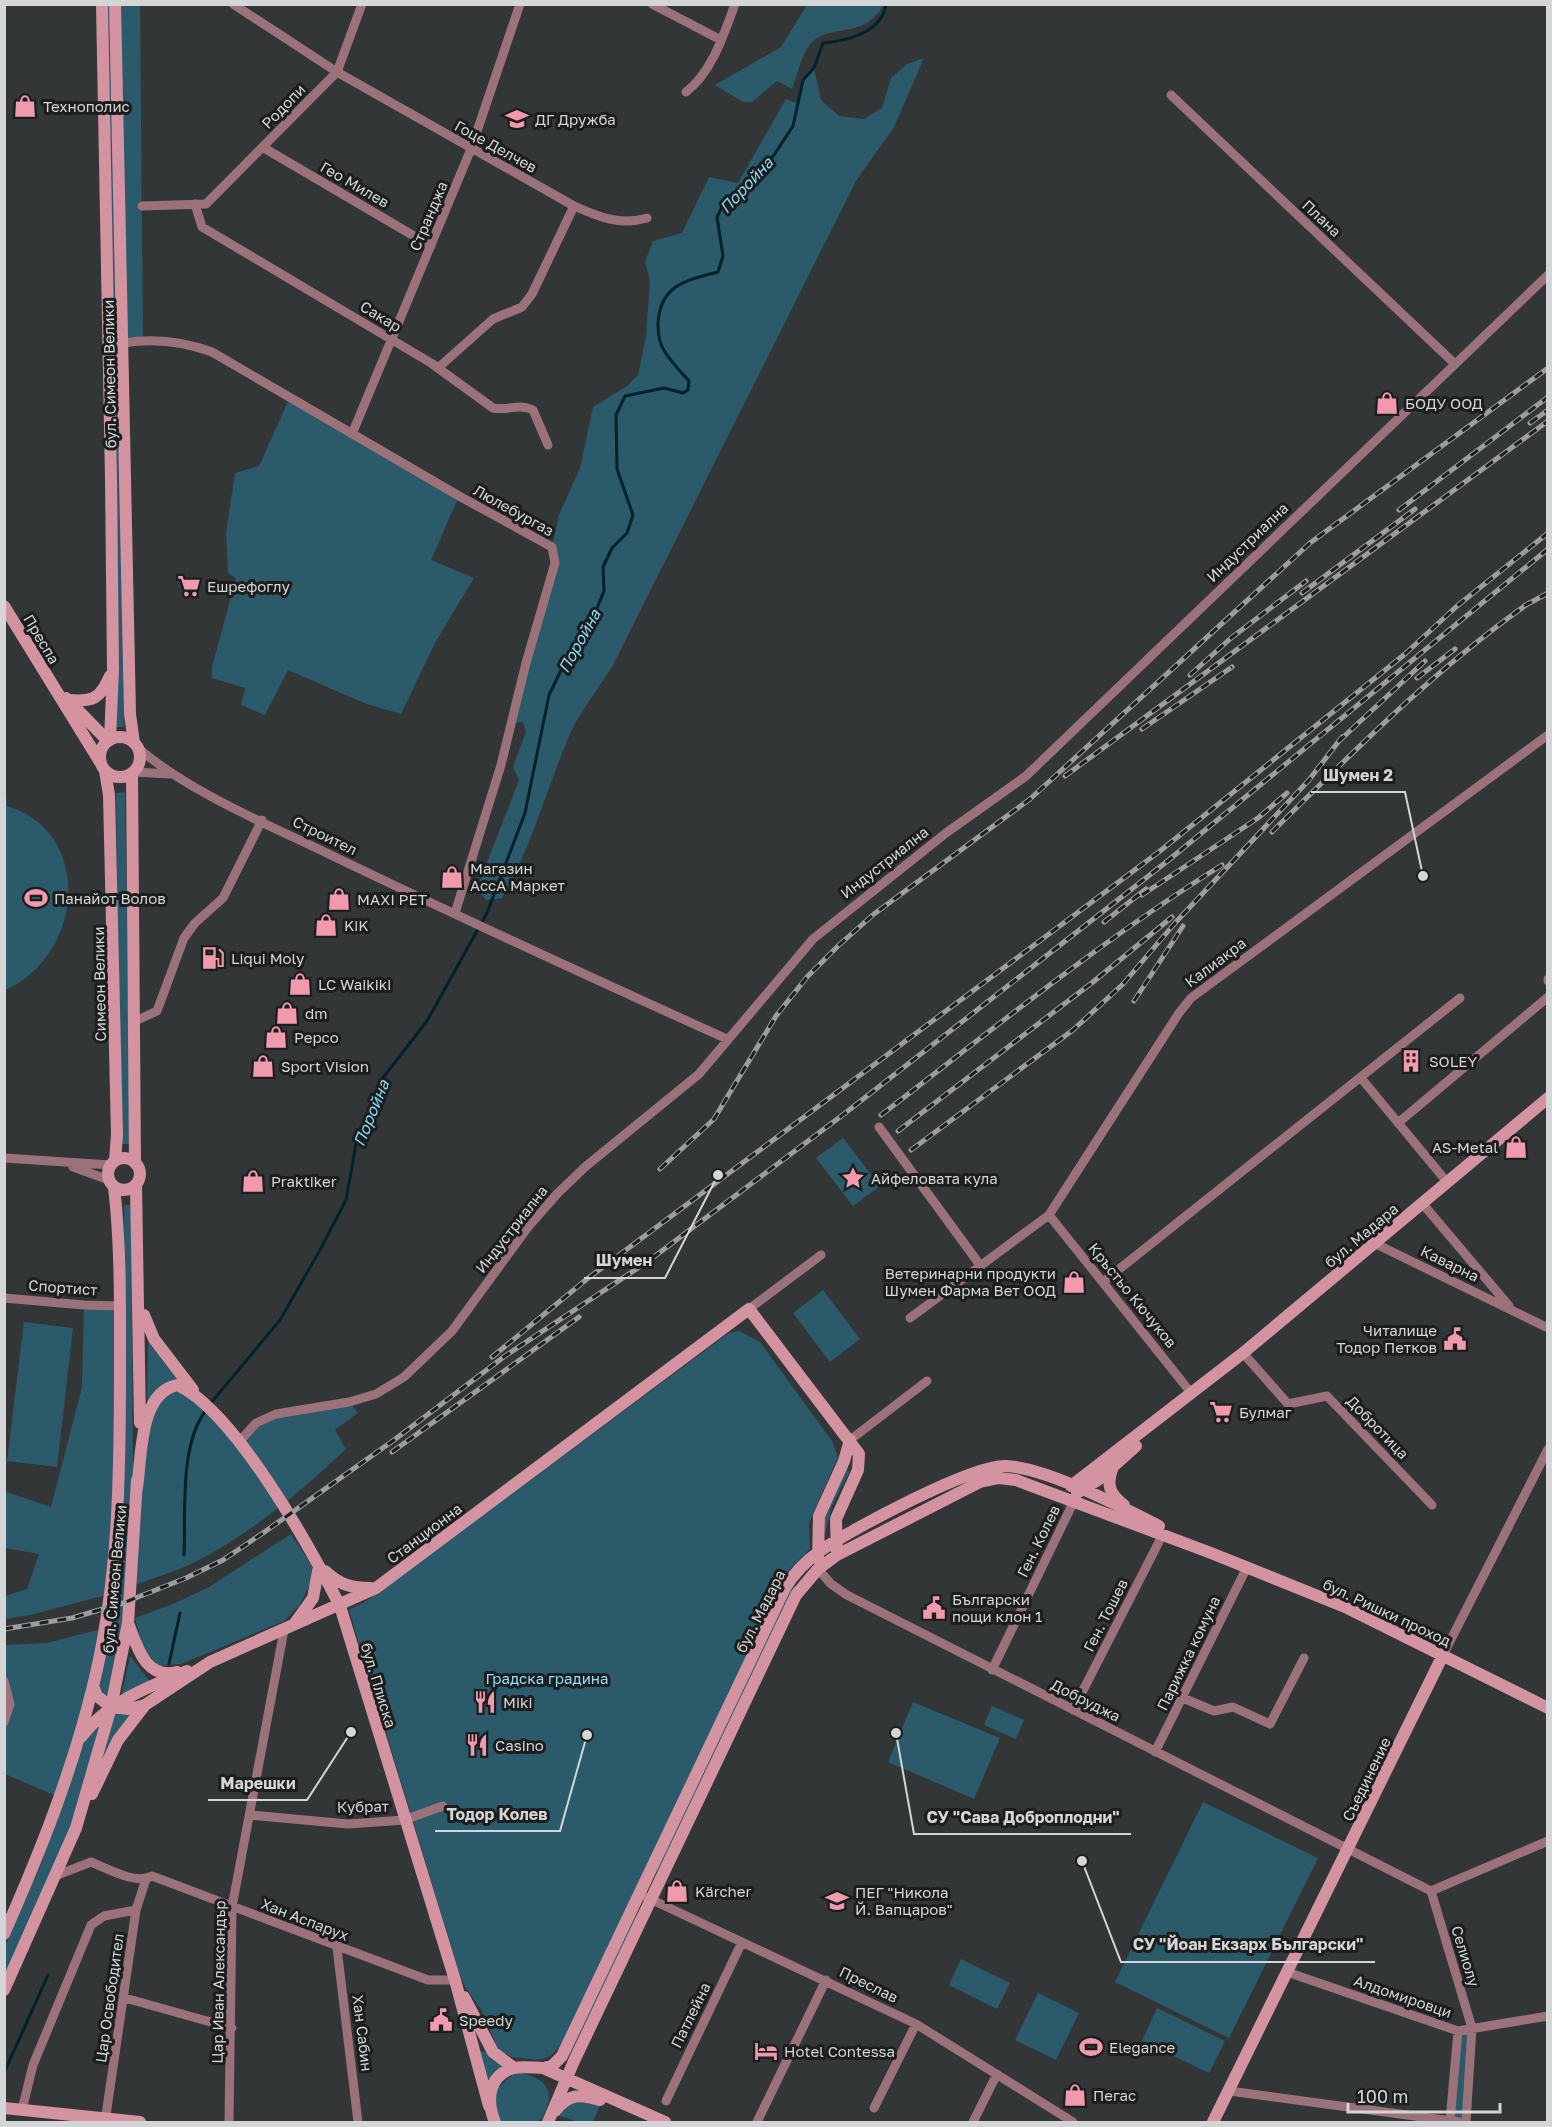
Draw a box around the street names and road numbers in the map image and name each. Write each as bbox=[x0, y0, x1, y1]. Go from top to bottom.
street label: Родопи bbox=[258, 80, 308, 132]
street label: Гоце Делчев bbox=[452, 116, 540, 176]
street label: Гео Милев bbox=[318, 157, 392, 211]
street label: Странджа bbox=[405, 178, 451, 254]
street label: Плана bbox=[1299, 196, 1345, 240]
street label: Сакар bbox=[357, 297, 405, 335]
street label: бул. Симеон Велики bbox=[99, 299, 119, 449]
street label: Люлебургаз bbox=[471, 481, 557, 539]
street label: Индустриална bbox=[1202, 499, 1292, 585]
street label: Преспа bbox=[20, 611, 64, 667]
street label: Строител bbox=[290, 812, 360, 858]
street label: Индустриална bbox=[837, 822, 931, 902]
street label: Симеон Велики bbox=[89, 926, 109, 1042]
street label: Калиакра bbox=[1181, 933, 1249, 991]
street label: Индустриална bbox=[471, 1182, 551, 1276]
street label: бул. Мадара bbox=[1321, 1199, 1401, 1271]
street label: Кръстьо Кючуков bbox=[1085, 1239, 1181, 1351]
street label: Каварна bbox=[1418, 1241, 1482, 1285]
street label: Спортист bbox=[28, 1276, 99, 1298]
street label: Добротица bbox=[1343, 1392, 1413, 1462]
street label: Станционна bbox=[383, 1499, 465, 1567]
street label: Ген. Колев bbox=[1013, 1502, 1063, 1580]
street label: бул. Симеон Велики bbox=[99, 1504, 129, 1654]
street label: бул. Мадара bbox=[731, 1567, 789, 1655]
street label: бул. Ришки проход bbox=[1320, 1574, 1454, 1650]
street label: Ген. Тошев bbox=[1079, 1576, 1131, 1654]
street label: Парижка комуна bbox=[1153, 1593, 1223, 1713]
street label: бул. Плиска bbox=[358, 1640, 400, 1730]
street label: Добруджа bbox=[1048, 1675, 1124, 1725]
street label: Съединение bbox=[1338, 1734, 1394, 1824]
street label: Кубрат bbox=[337, 1797, 390, 1815]
street label: Хан Аспарух bbox=[259, 1894, 351, 1944]
street label: Цар Иван Александър bbox=[208, 1900, 228, 2064]
street label: Селиолу bbox=[1448, 1923, 1484, 1989]
street label: Цар Освободител bbox=[91, 1932, 127, 2064]
street label: Преслав bbox=[837, 1962, 901, 2006]
street label: Алдомировци bbox=[1352, 1971, 1454, 2021]
street label: Патлейна bbox=[666, 1979, 714, 2051]
street label: Хан Сабин bbox=[349, 1994, 377, 2072]

